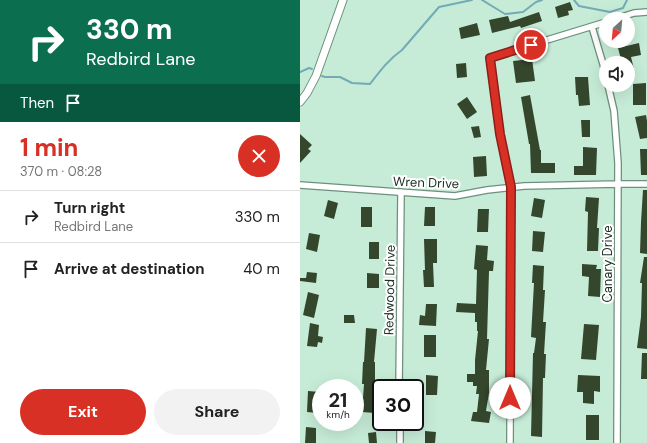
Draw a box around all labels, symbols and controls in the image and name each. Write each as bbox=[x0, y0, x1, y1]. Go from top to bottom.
text: 330 m bbox=[86, 11, 172, 48]
north arrow bbox=[599, 12, 635, 48]
map controls bbox=[599, 12, 635, 92]
icon: right bbox=[20, 16, 72, 68]
pin bbox=[514, 28, 548, 62]
icon: arrive bbox=[520, 34, 542, 56]
text: Redbird Lane bbox=[86, 47, 195, 71]
button: sound bbox=[599, 56, 635, 92]
icon: arrive bbox=[62, 92, 84, 114]
text: Then bbox=[20, 93, 54, 113]
text: 1 min bbox=[20, 132, 78, 163]
button: close bbox=[238, 135, 280, 177]
text: 370 m · 08:28 bbox=[20, 163, 102, 180]
street label: Wren Drive bbox=[393, 173, 459, 192]
text: Turn right bbox=[54, 198, 125, 218]
icon: right bbox=[20, 206, 42, 228]
text: 330 m bbox=[235, 207, 280, 227]
text: Redbird Lane bbox=[54, 218, 133, 235]
street label: Canary Drive bbox=[599, 225, 616, 303]
street label: Redwood Drive bbox=[380, 245, 399, 335]
icon: arrive bbox=[20, 258, 42, 280]
text: Arrive at destination bbox=[54, 259, 205, 279]
text: 40 m bbox=[243, 259, 280, 279]
position arrow bbox=[489, 377, 531, 419]
speed limit sign: 30 bbox=[372, 379, 424, 431]
text: 21 bbox=[329, 387, 347, 413]
button: Exit bbox=[20, 389, 146, 435]
button: Share bbox=[154, 389, 280, 435]
text: km/h bbox=[326, 408, 350, 421]

